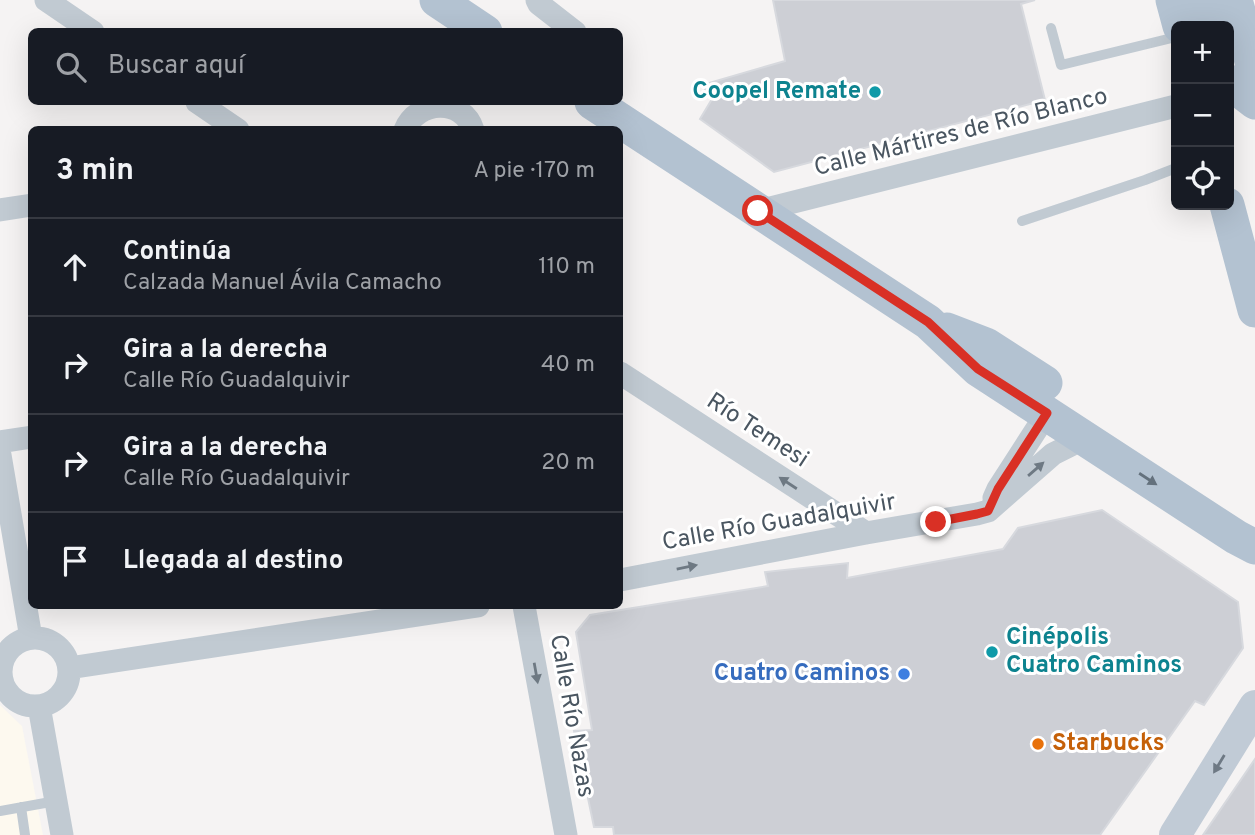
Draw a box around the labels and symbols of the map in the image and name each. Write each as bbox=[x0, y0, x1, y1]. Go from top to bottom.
place label: Coopel Remate bbox=[692, 77, 861, 107]
street label: Calle Mártires de Río Blanco bbox=[811, 82, 1111, 184]
marker: Coopel Remate bbox=[867, 84, 883, 100]
route start bbox=[742, 195, 773, 226]
street label: Río Temesi bbox=[700, 387, 814, 475]
one-way arrow bbox=[1027, 461, 1045, 477]
one-way arrow bbox=[1138, 473, 1157, 486]
one-way arrow bbox=[778, 476, 798, 489]
street label: Calle Río Guadalquivir bbox=[660, 488, 898, 558]
route end bbox=[920, 506, 951, 537]
one-way arrow bbox=[676, 561, 698, 572]
place label: Cinépolis Cuatro Caminos bbox=[1006, 623, 1182, 681]
street label: Calle Río Nazas bbox=[542, 632, 600, 800]
marker: Cinépolis Cuatro Caminos bbox=[984, 644, 1000, 660]
place label: Cuatro Caminos bbox=[714, 659, 890, 689]
one-way arrow bbox=[531, 662, 542, 684]
marker: Cuatro Caminos bbox=[896, 666, 912, 682]
place label: Starbucks bbox=[1052, 729, 1165, 759]
marker: Starbucks bbox=[1030, 736, 1046, 752]
one-way arrow bbox=[1212, 754, 1225, 773]

